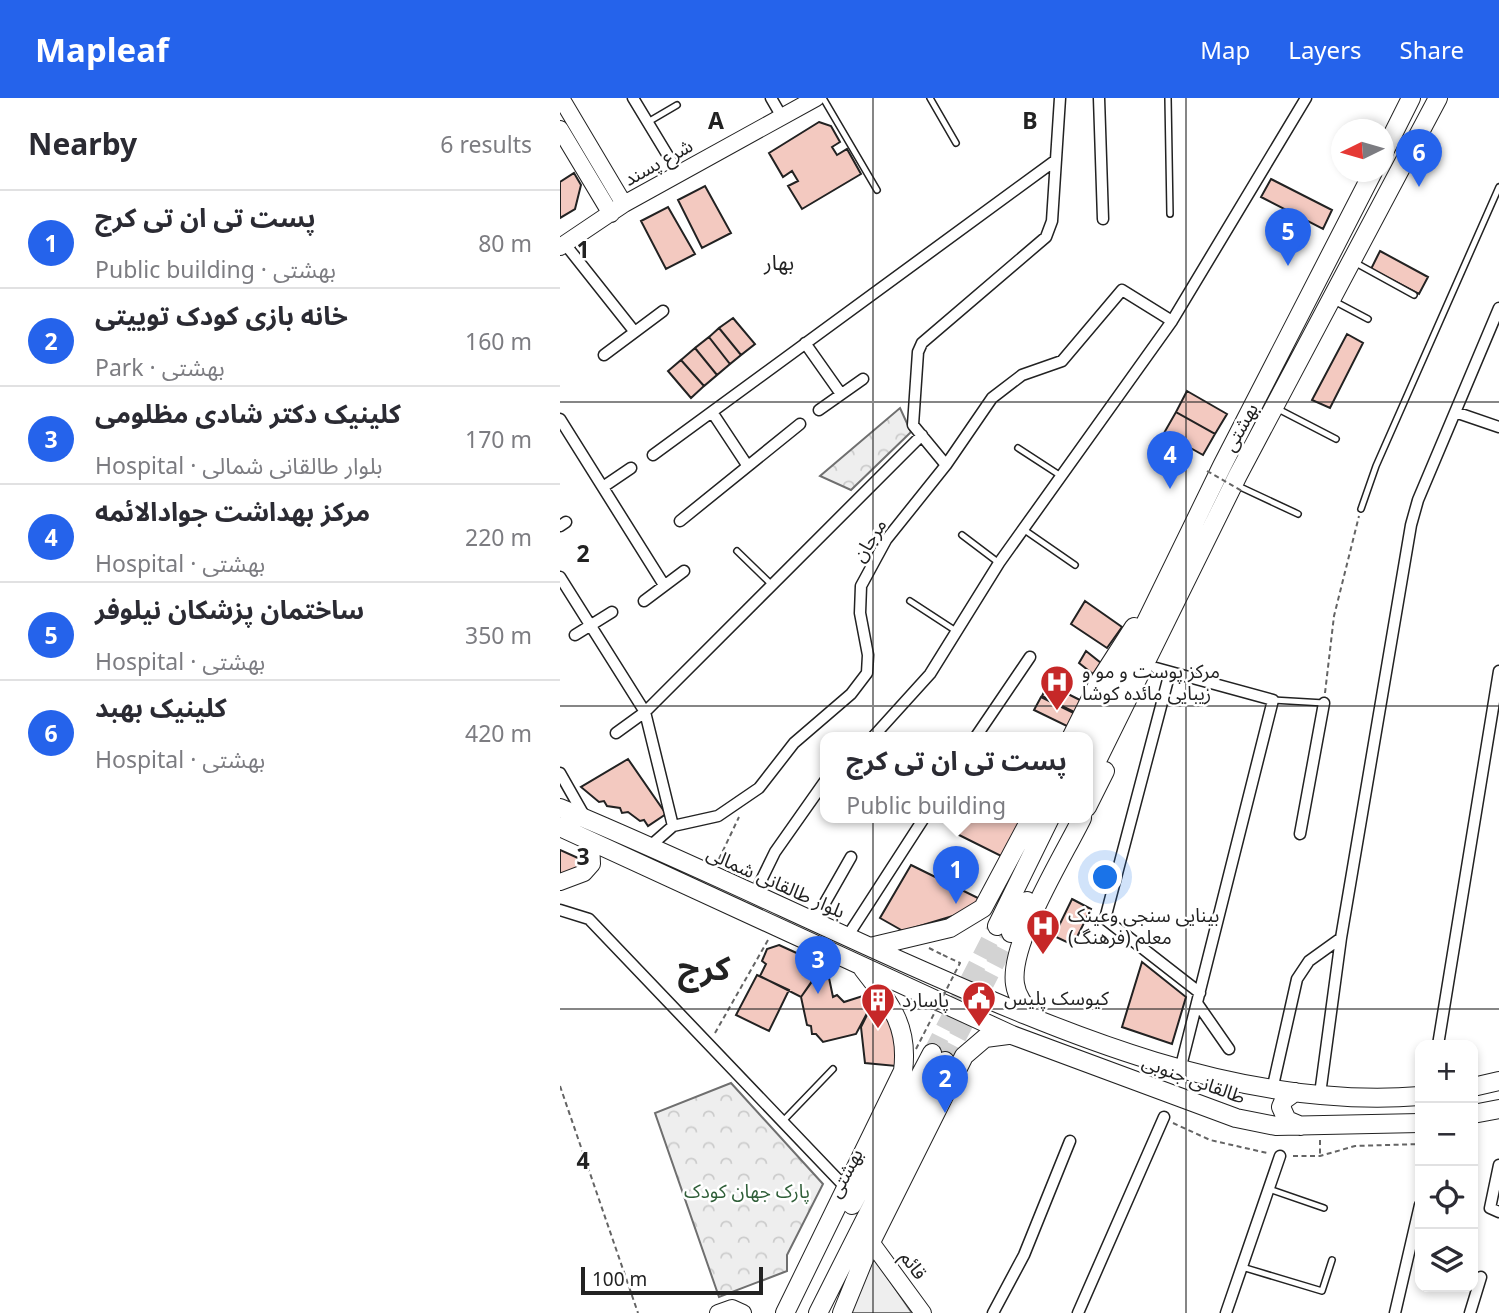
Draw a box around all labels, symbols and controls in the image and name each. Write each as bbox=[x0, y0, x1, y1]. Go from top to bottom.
text: Mapleaf bbox=[35, 27, 169, 72]
text: Map bbox=[1200, 33, 1250, 66]
text: Layers bbox=[1288, 33, 1362, 66]
text: Share bbox=[1400, 33, 1464, 66]
text: A bbox=[708, 104, 724, 136]
text: B bbox=[1022, 104, 1038, 136]
north arrow bbox=[1331, 119, 1394, 182]
text: Nearby bbox=[28, 123, 137, 164]
text: 6 results bbox=[440, 128, 532, 160]
pin: 6 bbox=[1396, 129, 1442, 187]
street label: شرع پسند bbox=[619, 132, 698, 193]
text: پست تی ان تی کرج bbox=[95, 199, 316, 235]
pin: 5 bbox=[1265, 208, 1311, 266]
text: 1 bbox=[44, 227, 58, 259]
text: 80 m bbox=[478, 227, 532, 259]
text: 1 bbox=[576, 233, 590, 265]
district label: بهار bbox=[763, 248, 794, 276]
text: Public building · بهشتى bbox=[95, 253, 336, 285]
text: خانه بازی کودک توییتی bbox=[95, 297, 348, 333]
text: 2 bbox=[44, 325, 58, 357]
text: 160 m bbox=[465, 325, 532, 357]
text: Park · بهشتى bbox=[95, 351, 225, 383]
text: کلینیک دکتر شادی مظلومی bbox=[95, 395, 401, 431]
street label: بهشتى bbox=[1216, 398, 1264, 456]
text: 3 bbox=[44, 423, 58, 455]
text: 170 m bbox=[465, 423, 532, 455]
pin: 4 bbox=[1147, 431, 1193, 489]
text: Hospital · بلوار طالقانی شمالی bbox=[95, 449, 383, 481]
text: مرکز بهداشت جوادالائمه bbox=[95, 493, 370, 529]
street label: مرجان bbox=[846, 513, 892, 567]
text: 4 bbox=[44, 521, 58, 553]
text: 220 m bbox=[465, 521, 532, 553]
text: 2 bbox=[576, 537, 590, 569]
text: Hospital · بهشتى bbox=[95, 547, 265, 579]
text: ساختمان پزشکان نیلوفر bbox=[95, 591, 364, 627]
text: 5 bbox=[44, 619, 58, 651]
text: 350 m bbox=[465, 619, 532, 651]
text: Hospital · بهشتى bbox=[95, 645, 265, 677]
place label: مرکز پوست و مو و زیبایی مائده کوشا bbox=[1082, 658, 1220, 706]
hospital icon: مرکز پوست و مو و زیبایی مائده کوشا bbox=[1038, 663, 1076, 712]
text: کلینیک بهبد bbox=[95, 689, 226, 725]
text: 6 bbox=[44, 717, 58, 749]
text: 420 m bbox=[465, 717, 532, 749]
popup bbox=[820, 732, 1093, 823]
text: پست تی ان تی کرج bbox=[846, 742, 1067, 778]
text: Hospital · بهشتى bbox=[95, 743, 265, 775]
text: Public building bbox=[846, 789, 1006, 821]
text: 3 bbox=[576, 840, 590, 872]
street label: بلوار طالقانی شمالی bbox=[703, 840, 849, 924]
pin: 1 bbox=[933, 846, 979, 904]
your location bbox=[1088, 860, 1122, 894]
place label: بینایی سنجی وعینک معلم (فرهنگ) bbox=[1068, 902, 1219, 952]
hospital icon: بینایی سنجی وعینک معلم (فرهنگ) bbox=[1024, 907, 1062, 956]
pin: 3 bbox=[795, 936, 841, 994]
district label: کرج bbox=[678, 945, 731, 993]
public building icon: کیوسک پلیس bbox=[960, 979, 998, 1028]
building icon: پاسارد bbox=[859, 981, 897, 1030]
place label: کیوسک پلیس bbox=[1004, 985, 1110, 1011]
place label: پاسارد bbox=[902, 987, 949, 1013]
map controls bbox=[1415, 1040, 1478, 1292]
button: + bbox=[1415, 1040, 1478, 1103]
street label: طالقانی جنوبی bbox=[1139, 1048, 1249, 1110]
pin: 2 bbox=[922, 1055, 968, 1113]
button: − bbox=[1415, 1103, 1478, 1166]
text: 4 bbox=[576, 1144, 590, 1176]
street label: بهشتى bbox=[821, 1144, 869, 1202]
button: locate bbox=[1415, 1166, 1478, 1229]
park label: پارک جهان کودک bbox=[684, 1178, 810, 1204]
button: layers bbox=[1415, 1229, 1478, 1292]
street label: قائم bbox=[893, 1245, 933, 1286]
scale bar bbox=[581, 1264, 763, 1296]
text: 100 m bbox=[592, 1266, 647, 1292]

